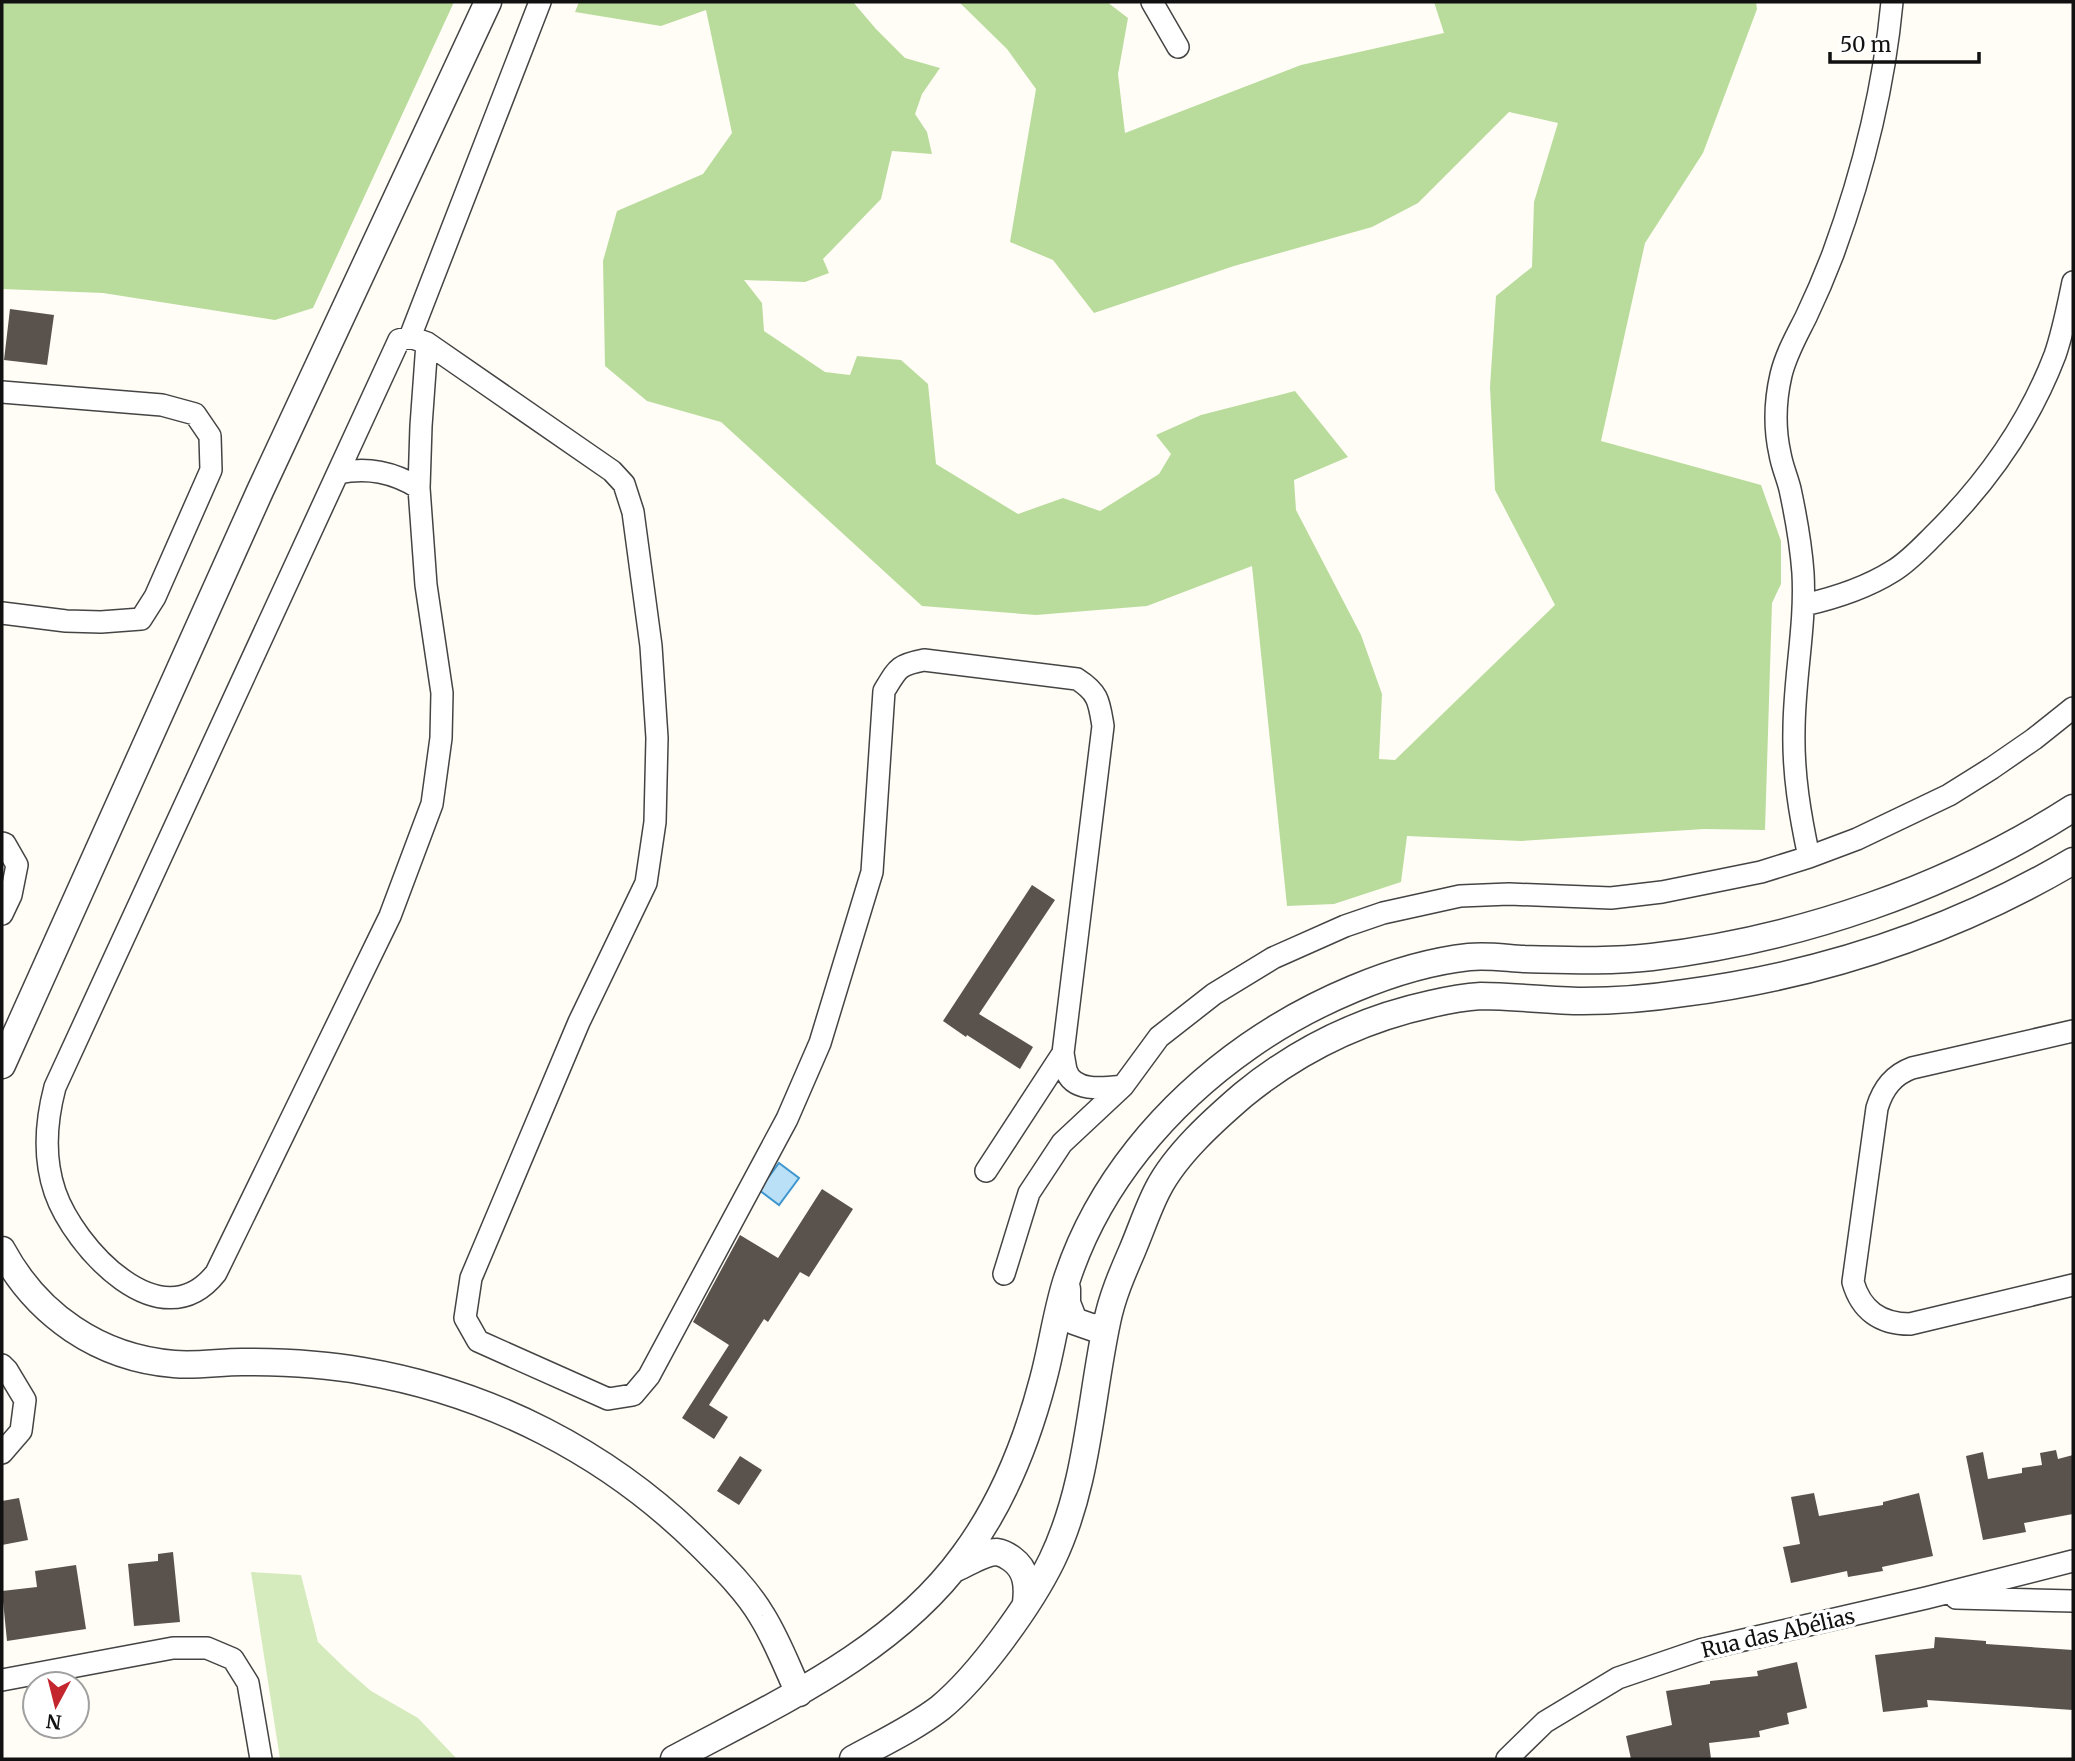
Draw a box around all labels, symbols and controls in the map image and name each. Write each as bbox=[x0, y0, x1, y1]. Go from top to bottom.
scale bar bbox=[1830, 21, 1979, 65]
text: 50 m bbox=[1840, 31, 1891, 58]
street label: Rua das Abélias bbox=[1699, 1602, 1857, 1664]
north arrow bbox=[21, 1670, 91, 1740]
text: N bbox=[45, 1709, 63, 1735]

